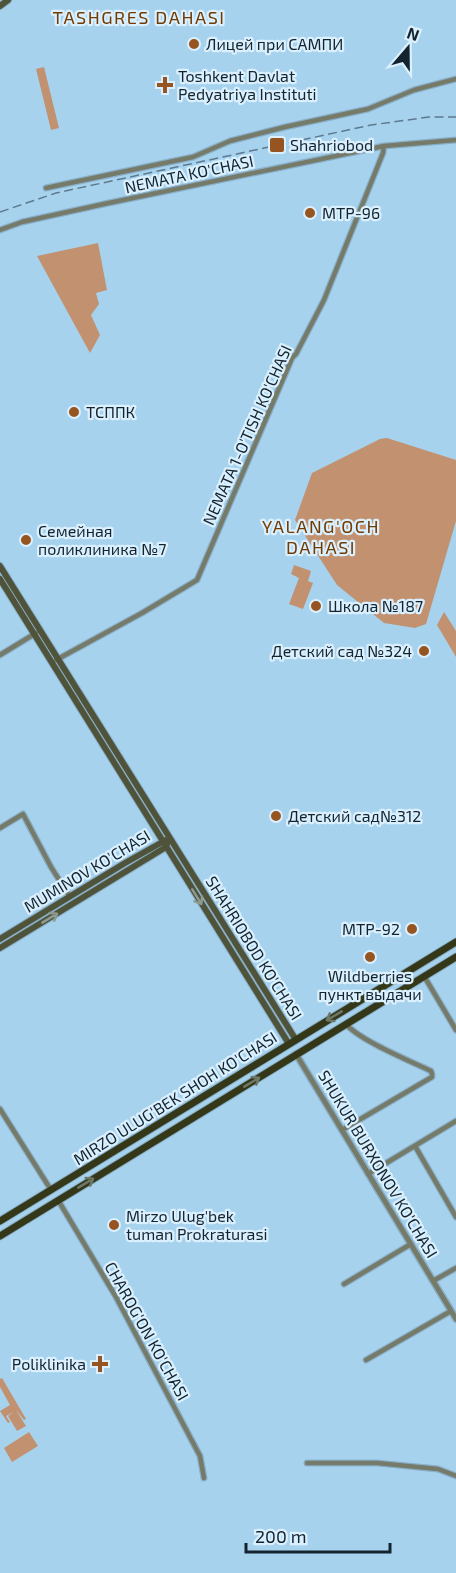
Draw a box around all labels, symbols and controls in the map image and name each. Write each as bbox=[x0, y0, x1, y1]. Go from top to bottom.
district label: TASHGRES DAHASI bbox=[53, 6, 225, 28]
north arrow bbox=[378, 18, 438, 78]
text: N bbox=[405, 23, 422, 44]
place label: Лицей при САМПИ bbox=[206, 34, 343, 53]
marker: Лицей при САМПИ bbox=[187, 37, 201, 51]
place label: Toshkent Davlat Pedyatriya Instituti bbox=[178, 66, 316, 103]
marker: Toshkent Davlat Pedyatriya Instituti bbox=[156, 76, 174, 94]
place label: Shahriobod bbox=[290, 135, 373, 154]
marker: Shahriobod bbox=[268, 136, 286, 154]
street label: NEMATA KO'CHASI bbox=[123, 151, 255, 196]
place label: MTP-96 bbox=[322, 203, 380, 222]
marker: MTP-96 bbox=[303, 206, 317, 220]
street label: NEMATA 1-O'TISH KO'CHASI bbox=[198, 342, 295, 528]
place label: ТСППК bbox=[86, 402, 136, 421]
marker: ТСППК bbox=[67, 405, 81, 419]
district label: YALANG'OCH DAHASI bbox=[262, 515, 380, 558]
place label: Cемейная поликлиника №7 bbox=[38, 521, 167, 558]
marker: Cемейная поликлиника №7 bbox=[19, 533, 33, 547]
place label: Школа №187 bbox=[328, 596, 423, 615]
marker: Школа №187 bbox=[309, 599, 323, 613]
place label: Детский сад №324 bbox=[272, 641, 412, 660]
marker: Детский сад №324 bbox=[417, 644, 431, 658]
place label: Детский сад№312 bbox=[288, 806, 421, 825]
marker: Детский сад№312 bbox=[269, 809, 283, 823]
street label: MUMINOV KO'CHASI bbox=[20, 825, 153, 916]
street label: SHAHRIOBOD KO'CHASI bbox=[202, 872, 306, 1023]
one-way arrow bbox=[191, 888, 203, 905]
one-way arrow bbox=[41, 911, 58, 923]
place label: MTP-92 bbox=[342, 919, 400, 938]
marker: MTP-92 bbox=[405, 922, 419, 936]
marker: Wildberries пункт выдачи bbox=[363, 950, 377, 964]
place label: Wildberries пункт выдачи bbox=[318, 966, 422, 1004]
one-way arrow bbox=[326, 1010, 343, 1022]
street label: MIRZO ULUG'BEK SHOH KO'CHASI bbox=[69, 1027, 280, 1168]
street label: SHUKUR BURXONOV KO'CHASI bbox=[315, 1067, 442, 1261]
one-way arrow bbox=[243, 1075, 260, 1087]
one-way arrow bbox=[77, 1177, 94, 1189]
place label: Mirzo Ulug'bek tuman Prokraturasi bbox=[126, 1206, 267, 1243]
marker: Mirzo Ulug'bek tuman Prokraturasi bbox=[107, 1218, 121, 1232]
street label: CHAROG'ON KO'CHASI bbox=[101, 1258, 193, 1403]
place label: Poliklinika bbox=[12, 1354, 86, 1373]
marker: Poliklinika bbox=[91, 1355, 109, 1373]
scale bar bbox=[246, 1516, 390, 1554]
text: 200 m bbox=[255, 1525, 307, 1547]

